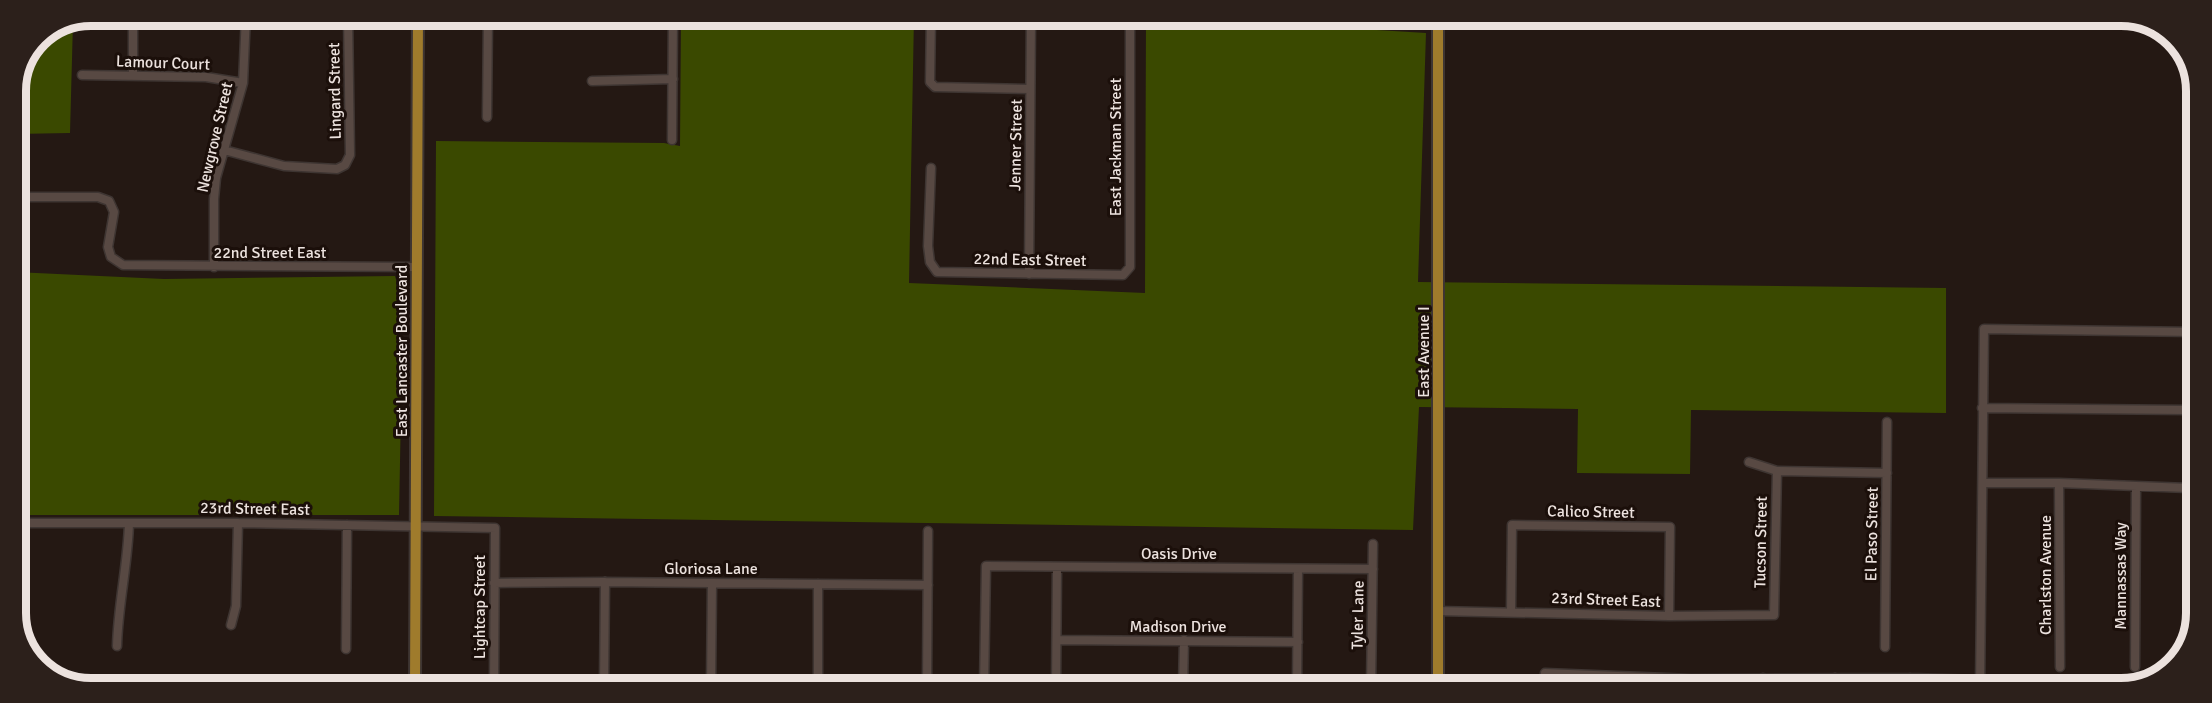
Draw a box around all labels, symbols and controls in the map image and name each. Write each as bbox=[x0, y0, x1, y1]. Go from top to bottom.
street label: Lingard Street bbox=[324, 42, 346, 140]
street label: Lamour Court bbox=[116, 51, 211, 75]
street label: East Jackman Street bbox=[1106, 77, 1126, 216]
street label: Newgrove Street bbox=[193, 80, 237, 194]
street label: Jenner Street bbox=[1005, 99, 1027, 191]
street label: 22nd Street East bbox=[214, 243, 327, 263]
street label: 22nd East Street bbox=[973, 249, 1087, 271]
street label: East Lancaster Boulevard bbox=[392, 265, 412, 437]
street label: East Avenue I bbox=[1414, 306, 1434, 398]
street label: El Paso Street bbox=[1861, 486, 1883, 582]
street label: Tucson Street bbox=[1750, 495, 1772, 588]
street label: 23rd Street East bbox=[200, 498, 310, 520]
street label: Calico Street bbox=[1547, 501, 1635, 523]
street label: Charlston Avenue bbox=[2036, 515, 2056, 635]
street label: Mannassas Way bbox=[2111, 522, 2131, 630]
street label: Oasis Drive bbox=[1141, 544, 1217, 564]
street label: Lightcap Street bbox=[470, 554, 490, 659]
street label: Gloriosa Lane bbox=[664, 559, 758, 579]
street label: Tyler Lane bbox=[1347, 580, 1369, 650]
street label: 23rd Street East bbox=[1551, 588, 1662, 612]
street label: Madison Drive bbox=[1129, 617, 1227, 637]

